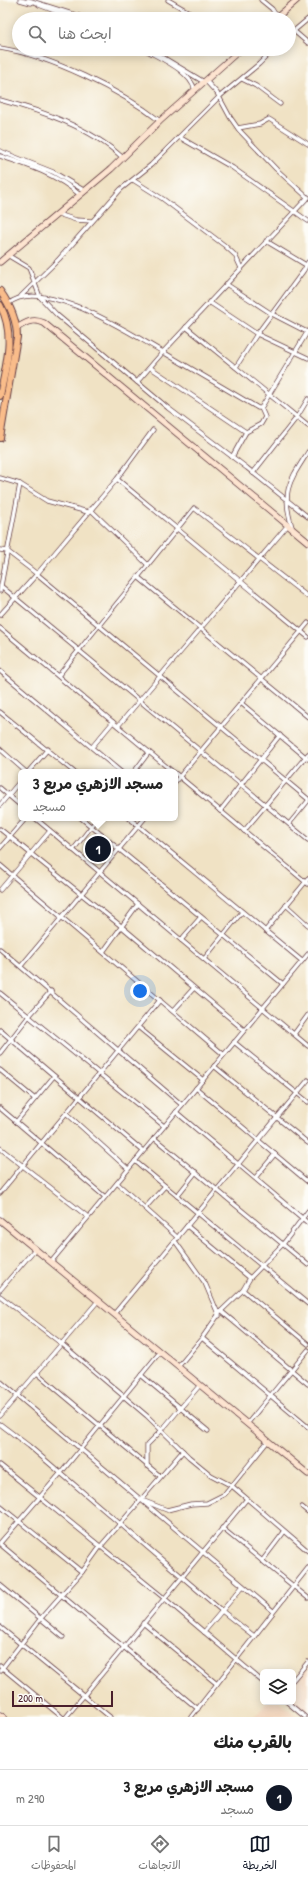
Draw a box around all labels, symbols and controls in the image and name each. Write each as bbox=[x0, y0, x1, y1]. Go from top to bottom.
search box bbox=[12, 12, 296, 56]
icon: search bbox=[26, 23, 48, 45]
text: ابحث هنا bbox=[58, 23, 112, 44]
popup bbox=[18, 769, 178, 821]
text: مسجد الازهري مربع 3 bbox=[33, 773, 163, 794]
text: مسجد bbox=[33, 797, 66, 815]
pin: 1 bbox=[85, 834, 111, 864]
your location bbox=[130, 981, 150, 1001]
map controls bbox=[260, 1669, 296, 1705]
button: layers bbox=[260, 1669, 296, 1705]
scale bar bbox=[12, 1689, 113, 1708]
text: 200 m bbox=[18, 1691, 43, 1705]
text: بالقرب منك bbox=[214, 1730, 292, 1753]
text: مسجد الازهري مربع 3 bbox=[123, 1776, 254, 1797]
text: 290 m bbox=[16, 1789, 45, 1807]
text: 1 bbox=[277, 1789, 281, 1807]
text: مسجد bbox=[221, 1800, 254, 1818]
tab: المحفوظات bbox=[31, 1833, 76, 1875]
tab: الاتجاهات bbox=[138, 1833, 181, 1875]
tab: الخريطة bbox=[243, 1833, 277, 1875]

